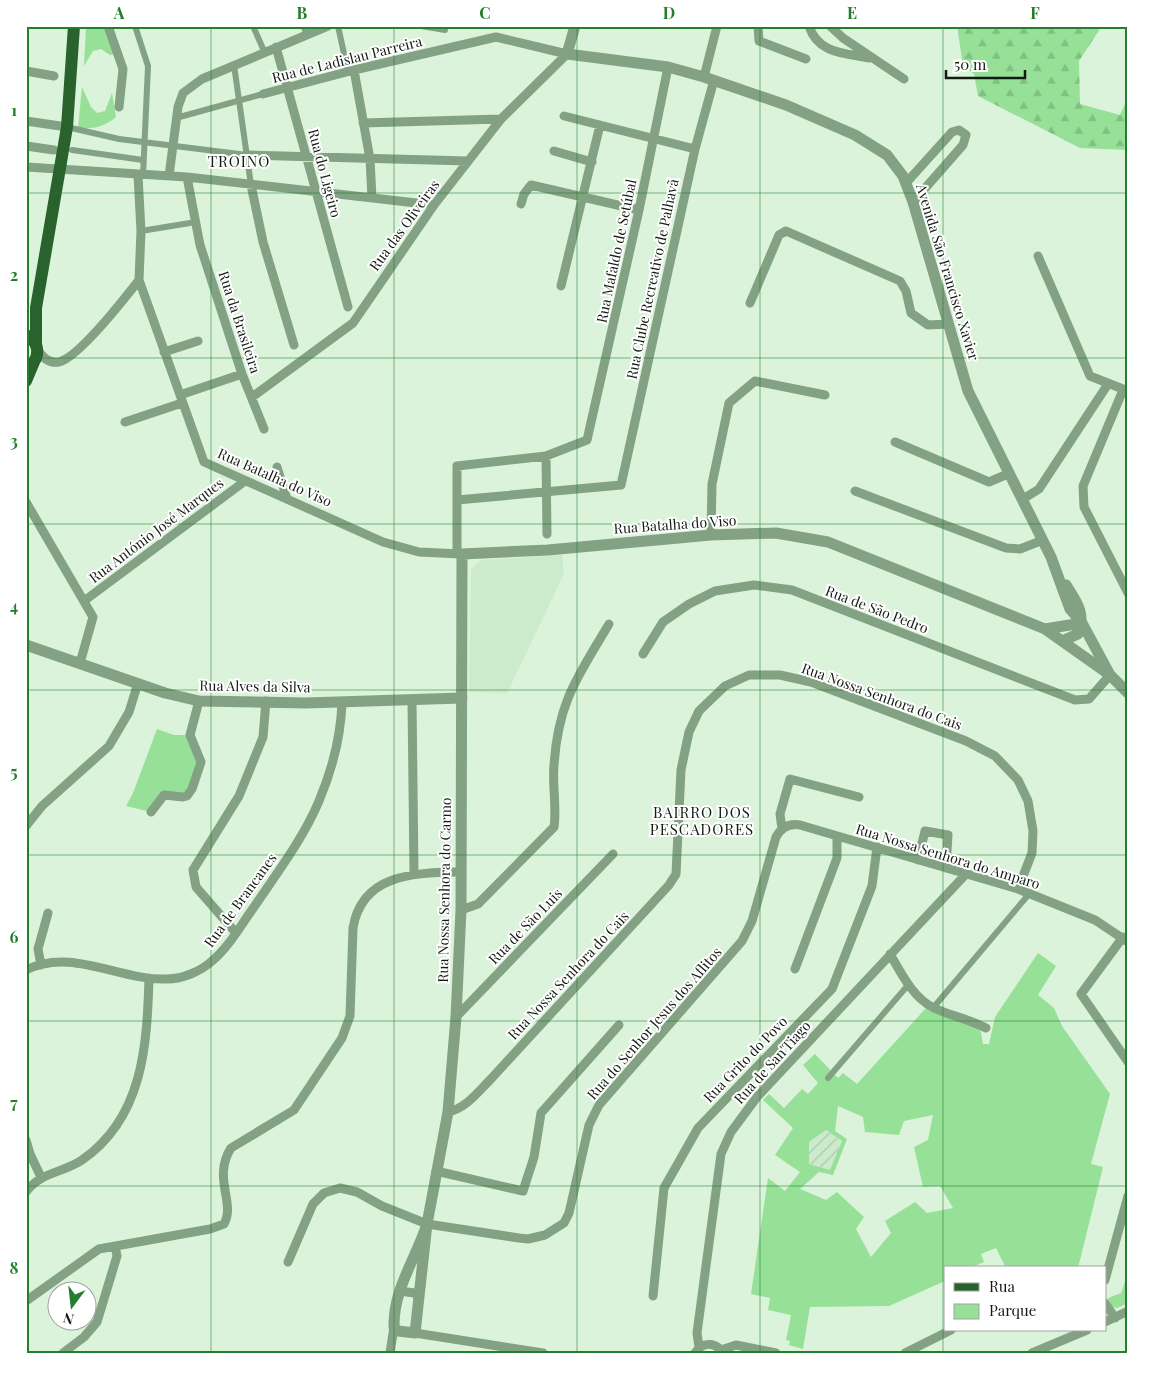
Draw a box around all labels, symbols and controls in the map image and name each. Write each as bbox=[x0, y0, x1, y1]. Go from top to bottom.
text: A bbox=[113, 2, 125, 23]
text: B bbox=[297, 2, 308, 23]
text: C bbox=[479, 2, 491, 23]
text: D bbox=[663, 2, 675, 23]
text: E bbox=[847, 2, 857, 23]
text: F bbox=[1030, 2, 1040, 23]
street label: Rua de Ladislau Parreira bbox=[270, 31, 424, 87]
scale bar bbox=[946, 48, 1025, 80]
text: 50 m bbox=[954, 54, 987, 74]
text: 1 bbox=[11, 99, 17, 120]
street label: Rua do Ligeiro bbox=[304, 127, 346, 220]
district label: TROINO bbox=[208, 151, 270, 171]
street label: Rua das Oliveiras bbox=[365, 176, 443, 274]
street label: Rua Mafaldo de Setúbal bbox=[591, 177, 641, 325]
street label: Rua Clube Recreativo de Palhavã bbox=[621, 177, 683, 381]
street label: Avenida São Francisco Xavier bbox=[912, 180, 984, 363]
text: 2 bbox=[10, 264, 18, 285]
street label: Rua da Brasileira bbox=[215, 268, 265, 376]
text: 3 bbox=[10, 430, 18, 451]
street label: Rua Batalha do Viso bbox=[215, 443, 335, 511]
street label: Rua António José Marques bbox=[85, 473, 227, 587]
street label: Rua Batalha do Viso bbox=[613, 510, 737, 538]
street label: Rua de São Pedro bbox=[823, 581, 931, 637]
text: 4 bbox=[10, 595, 18, 616]
street label: Rua Nossa Senhora do Cais bbox=[799, 658, 965, 734]
street label: Rua Alves da Silva bbox=[199, 676, 311, 696]
text: 5 bbox=[10, 761, 18, 782]
street label: Rua Nossa Senhora do Carmo bbox=[433, 797, 455, 983]
district label: BAIRRO DOS PESCADORES bbox=[650, 802, 754, 839]
street label: Rua Nossa Senhora do Amparo bbox=[853, 819, 1043, 893]
street label: Rua de Brancanes bbox=[199, 849, 281, 951]
street label: Rua de São Luis bbox=[484, 884, 566, 968]
street label: Rua Nossa Senhora do Cais bbox=[503, 907, 633, 1043]
text: 6 bbox=[10, 926, 19, 947]
street label: Rua do Senhor Jesus dos Aflitos bbox=[582, 943, 726, 1103]
street label: Rua Grito do Povo bbox=[699, 1011, 791, 1106]
street label: Rua de San'Tiago bbox=[729, 1016, 815, 1108]
text: 7 bbox=[10, 1092, 18, 1113]
text: 8 bbox=[10, 1257, 19, 1278]
legend bbox=[944, 1266, 1106, 1332]
text: Rua bbox=[989, 1276, 1015, 1296]
north arrow bbox=[48, 1282, 98, 1332]
text: Parque bbox=[989, 1300, 1036, 1320]
text: N bbox=[61, 1309, 76, 1330]

